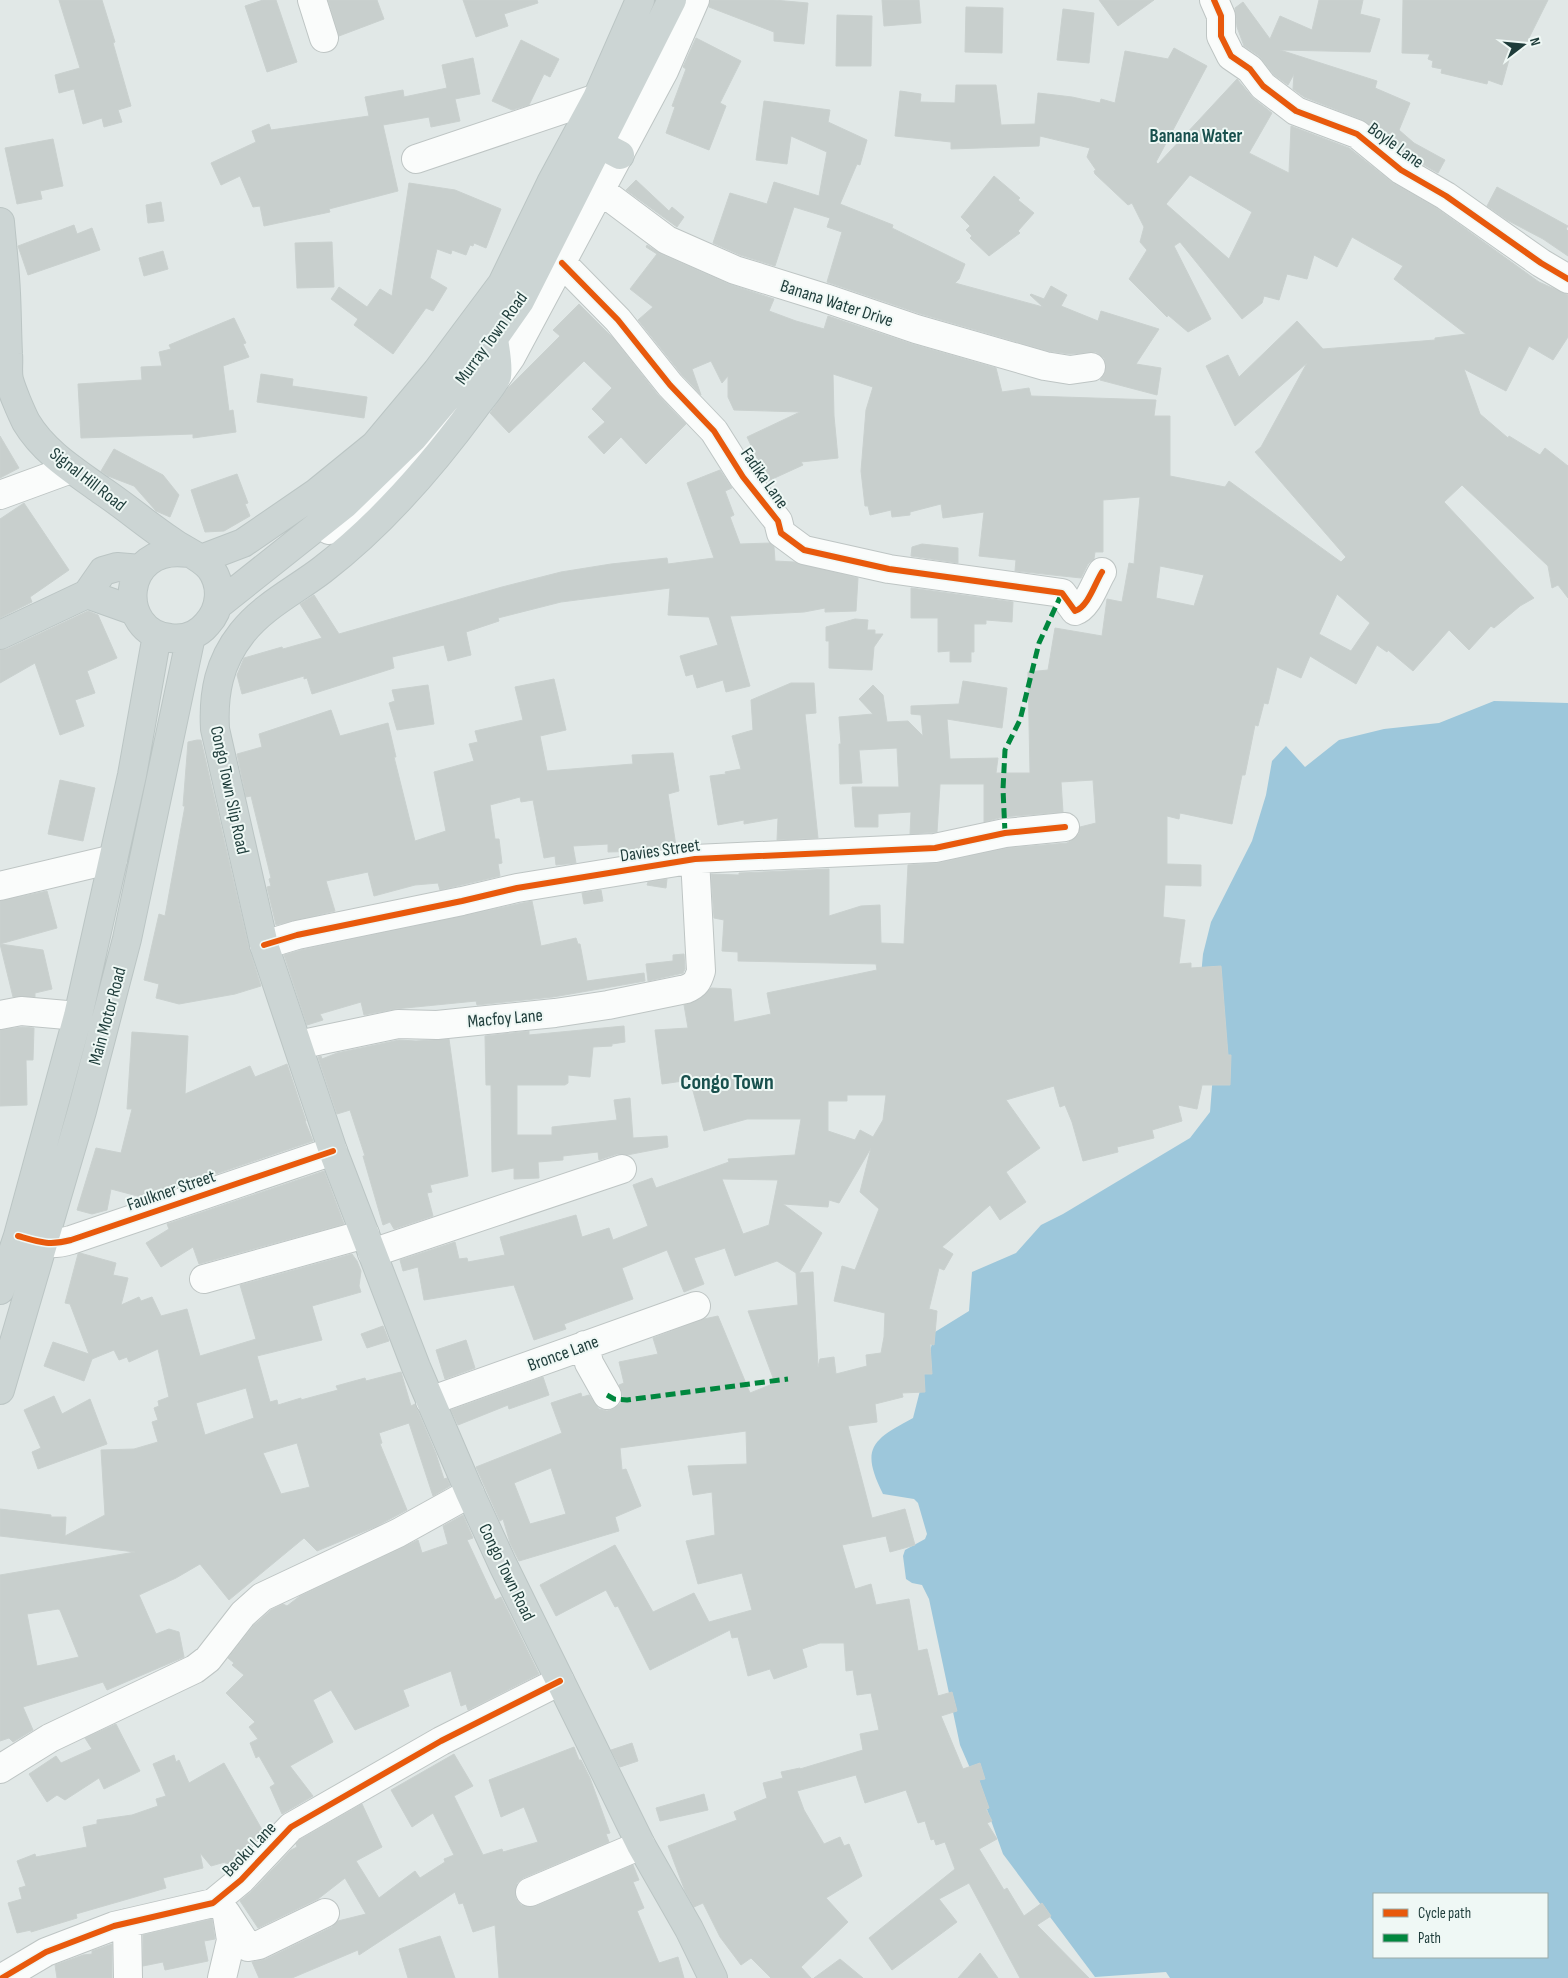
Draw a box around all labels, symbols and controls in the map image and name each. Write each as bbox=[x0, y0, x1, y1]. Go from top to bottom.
north arrow bbox=[1498, 20, 1548, 70]
text: N bbox=[1526, 36, 1544, 47]
street label: Boyle Lane bbox=[1364, 118, 1428, 173]
district label: Banana Water bbox=[1150, 125, 1243, 148]
street label: Banana Water Drive bbox=[778, 275, 896, 332]
street label: Murray Town Road bbox=[451, 288, 532, 389]
street label: Signal Hill Road bbox=[45, 443, 130, 516]
street label: Fadika Lane bbox=[736, 444, 793, 513]
street label: Congo Town Slip Road bbox=[206, 724, 253, 856]
street label: Davies Street bbox=[619, 834, 702, 866]
street label: Main Motor Road bbox=[84, 965, 131, 1067]
street label: Macfoy Lane bbox=[467, 1005, 544, 1032]
district label: Congo Town bbox=[680, 1069, 774, 1096]
street label: Faulkner Street bbox=[124, 1165, 219, 1215]
street label: Bronce Lane bbox=[525, 1331, 601, 1376]
street label: Congo Town Road bbox=[474, 1520, 539, 1624]
street label: Beoku Lane bbox=[218, 1817, 281, 1881]
legend bbox=[1373, 1893, 1548, 1958]
text: Cycle path bbox=[1418, 1904, 1471, 1923]
text: Path bbox=[1418, 1929, 1441, 1948]

